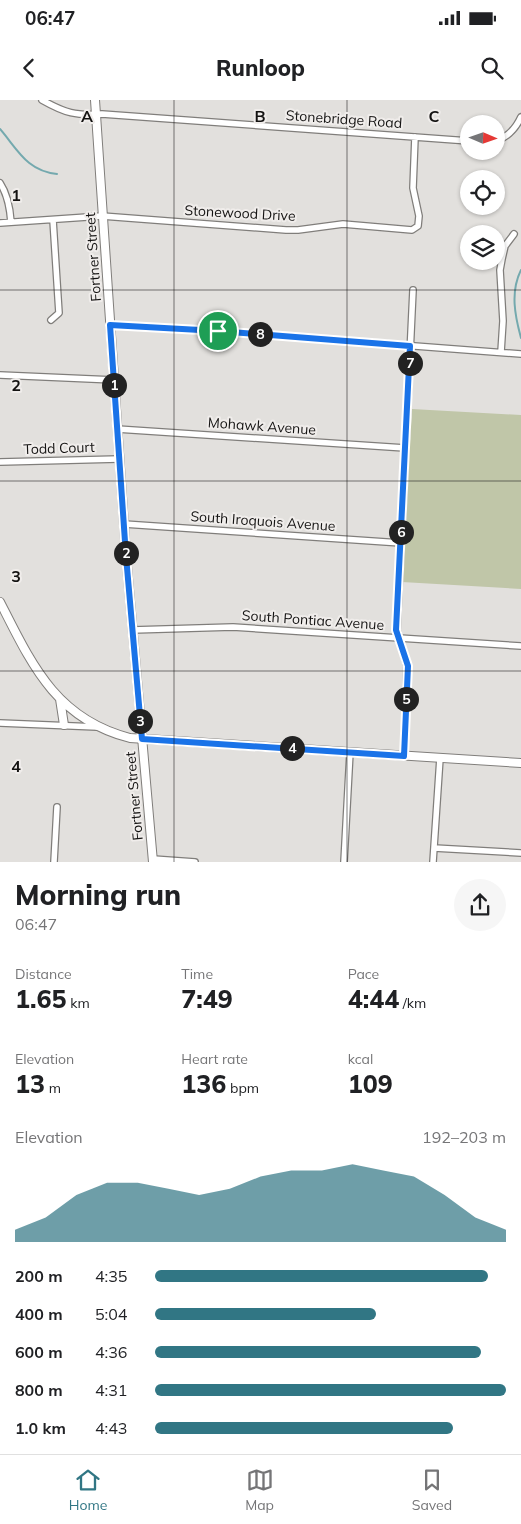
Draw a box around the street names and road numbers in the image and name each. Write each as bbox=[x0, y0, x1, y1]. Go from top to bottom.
street label: Stonebridge Road bbox=[285, 106, 403, 132]
street label: Stonewood Drive bbox=[184, 201, 296, 225]
street label: Fortner Street bbox=[81, 212, 105, 302]
street label: Mohawk Avenue bbox=[207, 413, 317, 439]
street label: Todd Court bbox=[23, 438, 95, 458]
street label: South Iroquois Avenue bbox=[190, 507, 336, 535]
street label: South Pontiac Avenue bbox=[241, 606, 385, 634]
street label: Fortner Street bbox=[121, 751, 147, 841]

